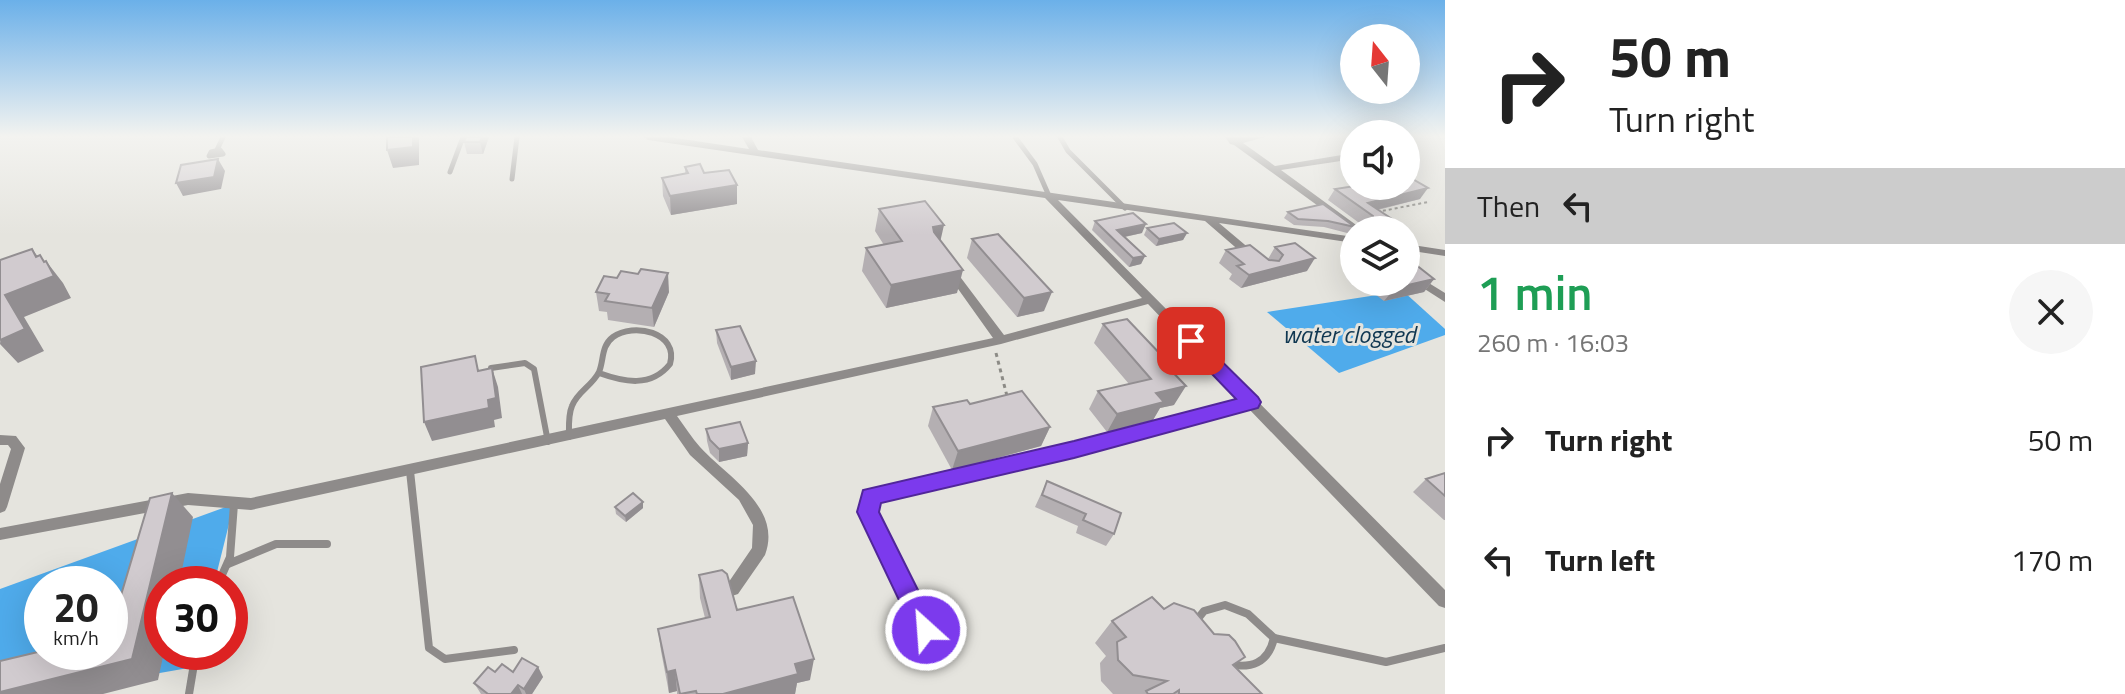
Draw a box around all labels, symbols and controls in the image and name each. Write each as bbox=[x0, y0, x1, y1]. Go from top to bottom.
text: 50 m bbox=[1609, 14, 1731, 99]
north arrow bbox=[1340, 24, 1420, 104]
map controls bbox=[1340, 24, 1420, 296]
icon: right bbox=[1477, 32, 1581, 136]
text: Turn right bbox=[1609, 91, 1754, 146]
button: sound bbox=[1340, 120, 1420, 200]
text: Then bbox=[1477, 183, 1540, 229]
icon: left bbox=[1556, 184, 1600, 228]
button: layers bbox=[1340, 216, 1420, 296]
text: 1 min bbox=[1477, 256, 1592, 329]
button: close bbox=[2009, 270, 2093, 354]
pin bbox=[1157, 307, 1225, 375]
water label: water clogged bbox=[1282, 316, 1419, 352]
icon: arrive bbox=[1169, 319, 1213, 363]
text: 260 m · 16:03 bbox=[1477, 323, 1629, 362]
text: Turn right bbox=[1545, 417, 1673, 463]
text: 50 m bbox=[2028, 417, 2093, 463]
icon: right bbox=[1477, 418, 1521, 462]
text: Turn left bbox=[1545, 537, 1655, 583]
text: 170 m bbox=[2011, 537, 2093, 583]
icon: left bbox=[1477, 538, 1521, 582]
speed limit sign: 30 bbox=[144, 566, 248, 670]
text: 20 bbox=[54, 577, 98, 638]
position arrow bbox=[884, 588, 968, 672]
text: km/h bbox=[53, 622, 99, 653]

